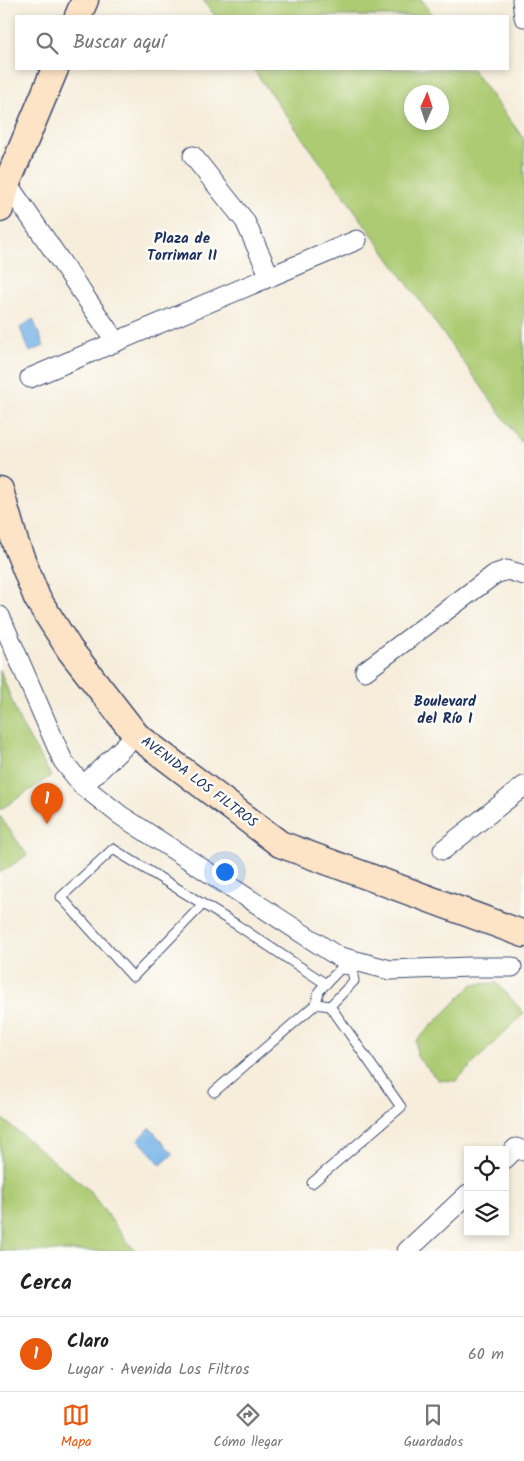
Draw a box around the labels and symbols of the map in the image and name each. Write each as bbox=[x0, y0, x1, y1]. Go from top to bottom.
north arrow bbox=[404, 85, 449, 130]
district label: Plaza de Torrimar II bbox=[147, 227, 217, 268]
district label: Boulevard del Río I bbox=[414, 690, 477, 731]
street label: AVENIDA LOS FILTROS bbox=[136, 731, 263, 834]
pin: 1 bbox=[31, 783, 63, 824]
your location bbox=[212, 859, 238, 885]

